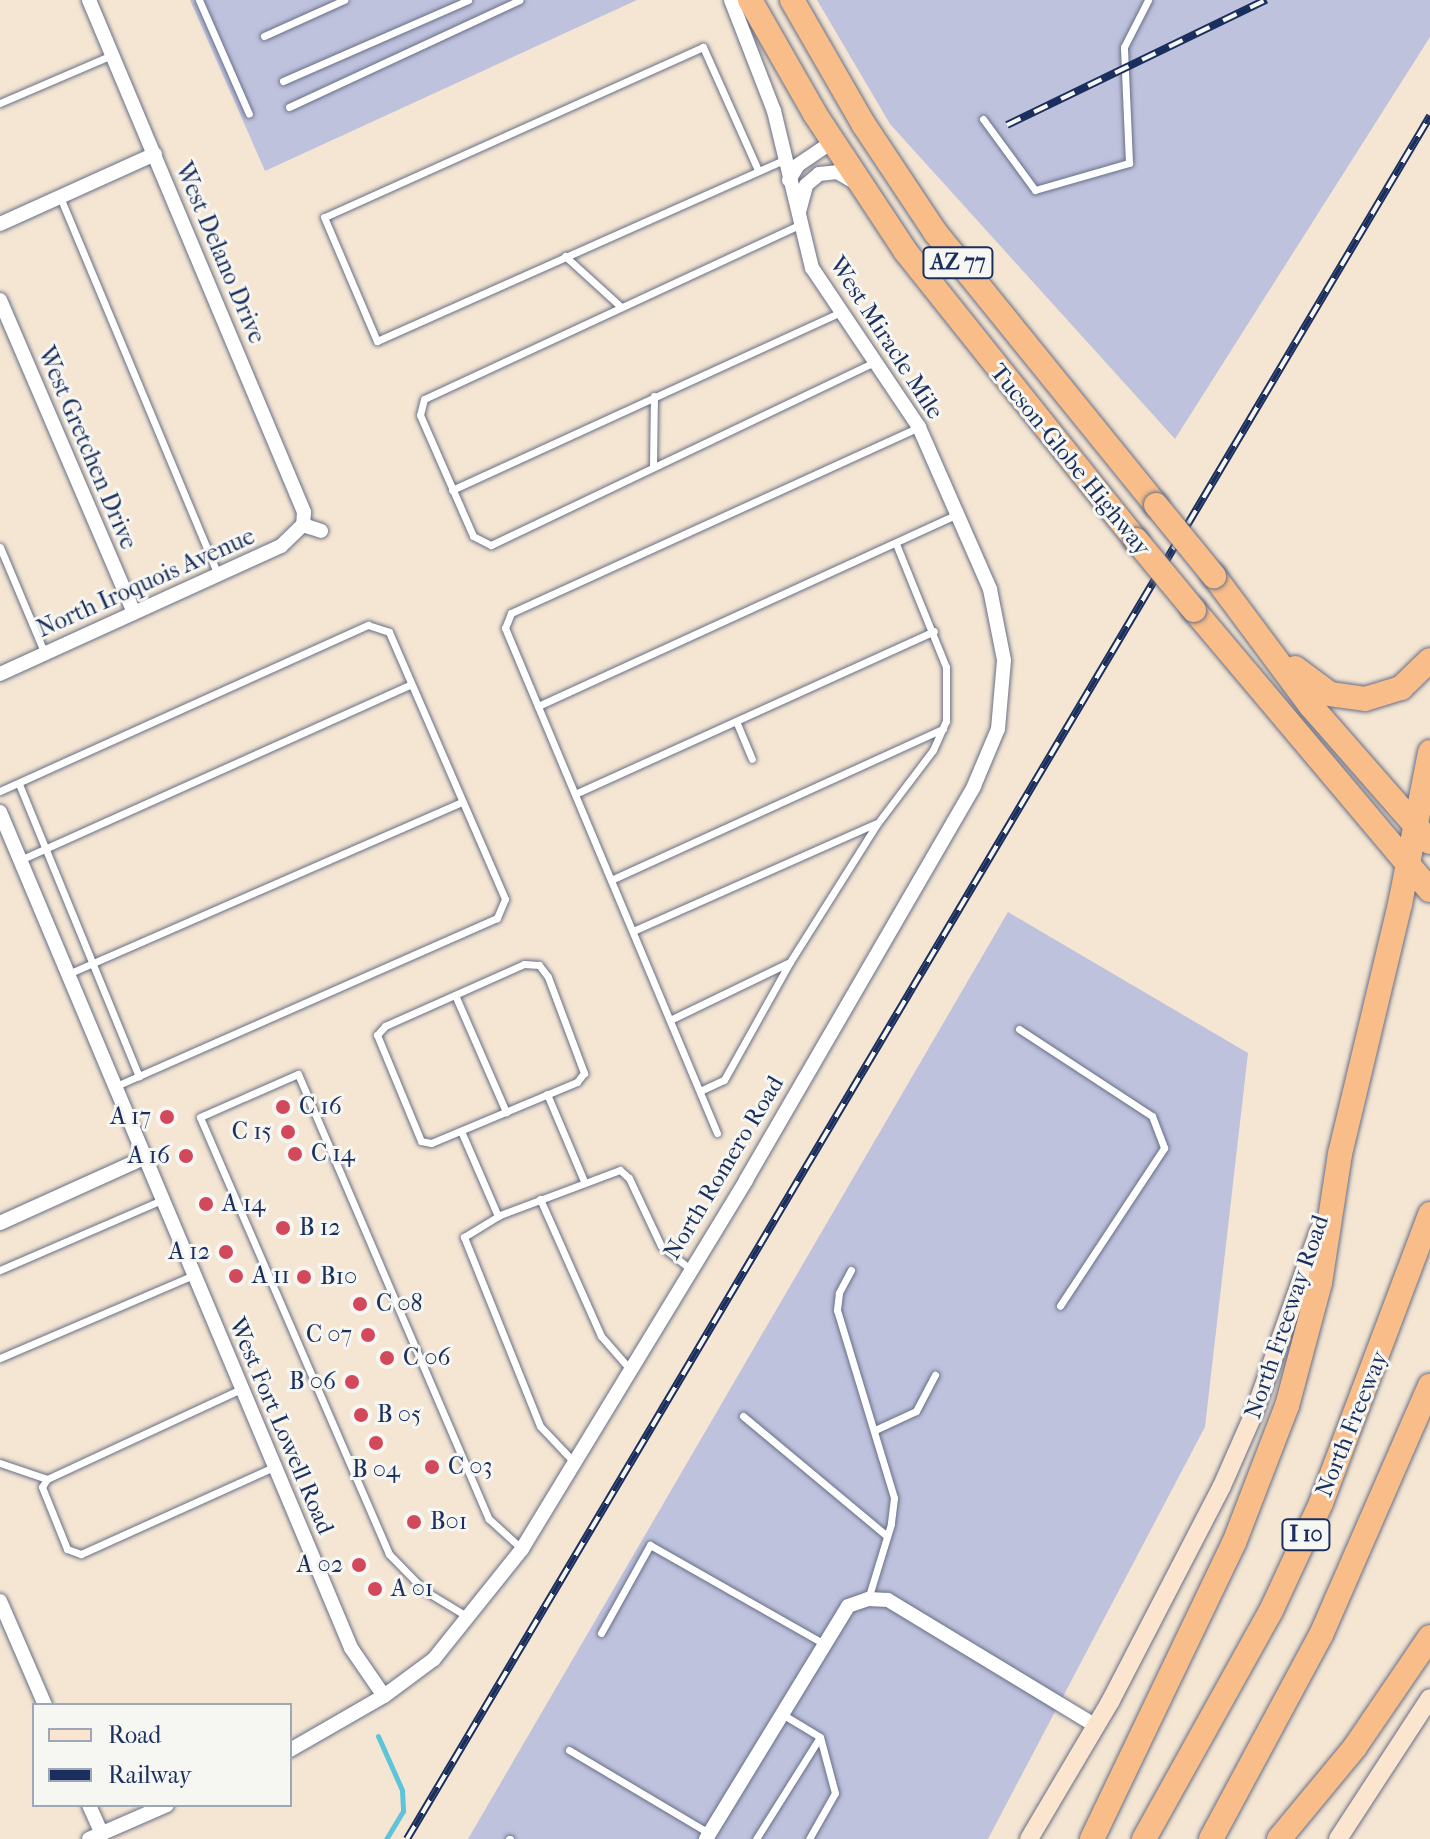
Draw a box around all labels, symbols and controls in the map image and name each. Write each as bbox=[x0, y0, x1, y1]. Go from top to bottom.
street label: West Delano Drive bbox=[169, 158, 271, 348]
road number: AZ 77 bbox=[922, 245, 994, 281]
street label: West Miracle Mile bbox=[823, 251, 949, 425]
street label: West Gretchen Drive bbox=[31, 342, 143, 554]
street label: Tucson-Globe Highway bbox=[984, 358, 1156, 562]
street label: North Iroquois Avenue bbox=[33, 522, 259, 644]
street label: North Romero Road bbox=[658, 1071, 790, 1265]
place label: C 16 bbox=[299, 1093, 342, 1121]
marker: C 16 bbox=[274, 1098, 292, 1116]
place label: A 17 bbox=[110, 1103, 151, 1131]
marker: A 17 bbox=[158, 1108, 176, 1126]
place label: C 15 bbox=[232, 1118, 272, 1146]
marker: C 15 bbox=[279, 1123, 297, 1141]
place label: C 14 bbox=[311, 1140, 355, 1168]
place label: A 16 bbox=[128, 1142, 170, 1170]
marker: C 14 bbox=[286, 1145, 304, 1163]
marker: A 16 bbox=[177, 1147, 195, 1165]
place label: A 14 bbox=[222, 1190, 265, 1218]
marker: A 14 bbox=[197, 1195, 215, 1213]
street label: North Freeway Road bbox=[1239, 1211, 1335, 1423]
place label: B 12 bbox=[299, 1214, 341, 1242]
marker: B 12 bbox=[274, 1219, 292, 1237]
place label: A 12 bbox=[168, 1238, 210, 1266]
marker: A 12 bbox=[217, 1243, 235, 1261]
place label: A 11 bbox=[252, 1262, 290, 1290]
place label: B10 bbox=[320, 1263, 357, 1291]
marker: A 11 bbox=[227, 1267, 245, 1285]
marker: B10 bbox=[295, 1268, 313, 1286]
place label: C 08 bbox=[376, 1290, 423, 1318]
marker: C 08 bbox=[351, 1295, 369, 1313]
street label: West Fort Lowell Road bbox=[222, 1313, 340, 1539]
place label: C 07 bbox=[306, 1321, 352, 1349]
marker: C 07 bbox=[359, 1326, 377, 1344]
place label: C 06 bbox=[403, 1344, 451, 1372]
street label: North Freeway bbox=[1310, 1347, 1394, 1501]
marker: C 06 bbox=[378, 1349, 396, 1367]
place label: B 06 bbox=[289, 1368, 336, 1396]
marker: B 06 bbox=[343, 1373, 361, 1391]
place label: B 05 bbox=[377, 1401, 421, 1429]
marker: B 05 bbox=[352, 1406, 370, 1424]
marker: B 04 bbox=[367, 1434, 385, 1452]
place label: C 03 bbox=[448, 1453, 492, 1481]
place label: B 04 bbox=[352, 1456, 400, 1484]
marker: C 03 bbox=[423, 1458, 441, 1476]
place label: B01 bbox=[430, 1508, 467, 1536]
marker: B01 bbox=[405, 1513, 423, 1531]
road number: I 10 bbox=[1280, 1517, 1332, 1553]
place label: A 02 bbox=[297, 1551, 343, 1579]
marker: A 02 bbox=[350, 1556, 368, 1574]
place label: A 01 bbox=[391, 1575, 433, 1603]
marker: A 01 bbox=[366, 1580, 384, 1598]
legend bbox=[32, 1703, 292, 1807]
text: Road bbox=[108, 1721, 161, 1749]
text: Railway bbox=[108, 1761, 191, 1789]

